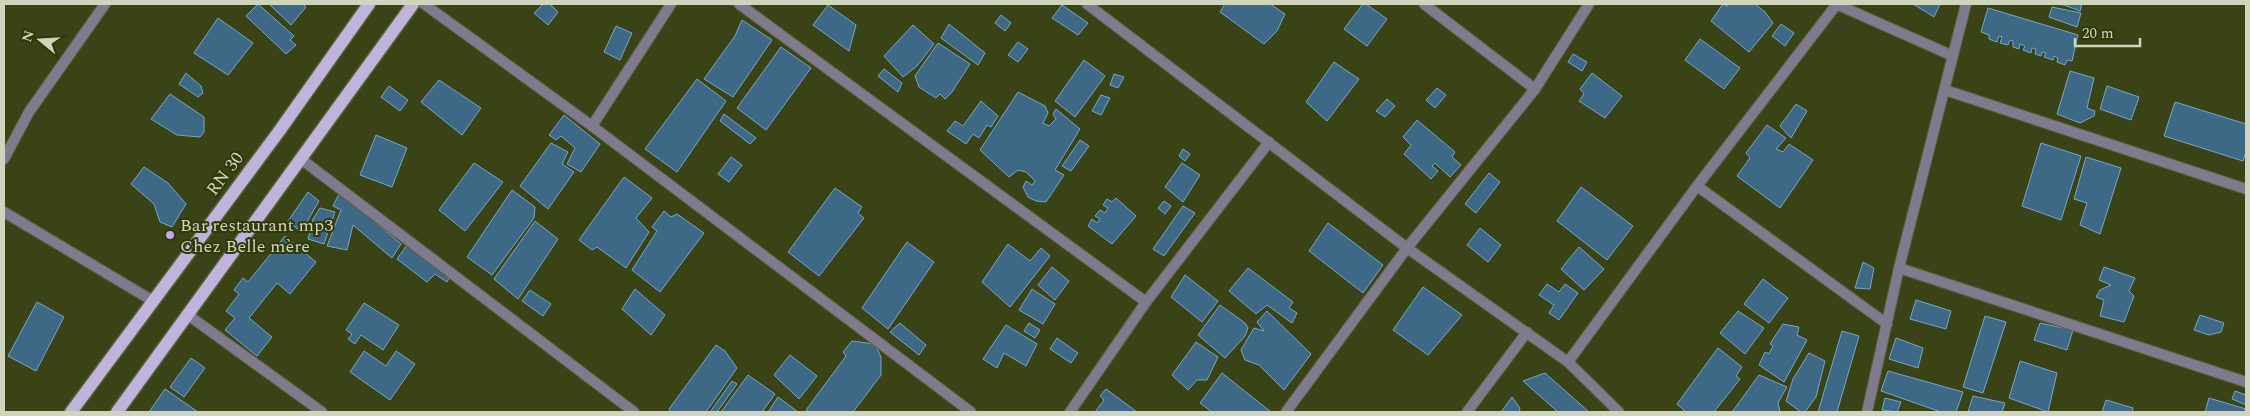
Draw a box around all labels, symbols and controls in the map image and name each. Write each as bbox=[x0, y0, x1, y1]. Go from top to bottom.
north arrow bbox=[15, 15, 65, 65]
scale bar bbox=[2075, 15, 2140, 47]
text: 20 m bbox=[2082, 22, 2114, 45]
text: N bbox=[16, 27, 40, 45]
street label: RN 30 bbox=[200, 146, 250, 202]
place label: Bar restaurant mp3 Chez Belle mère bbox=[180, 212, 333, 260]
marker: Bar restaurant mp3 Chez Belle mère bbox=[164, 229, 176, 241]

